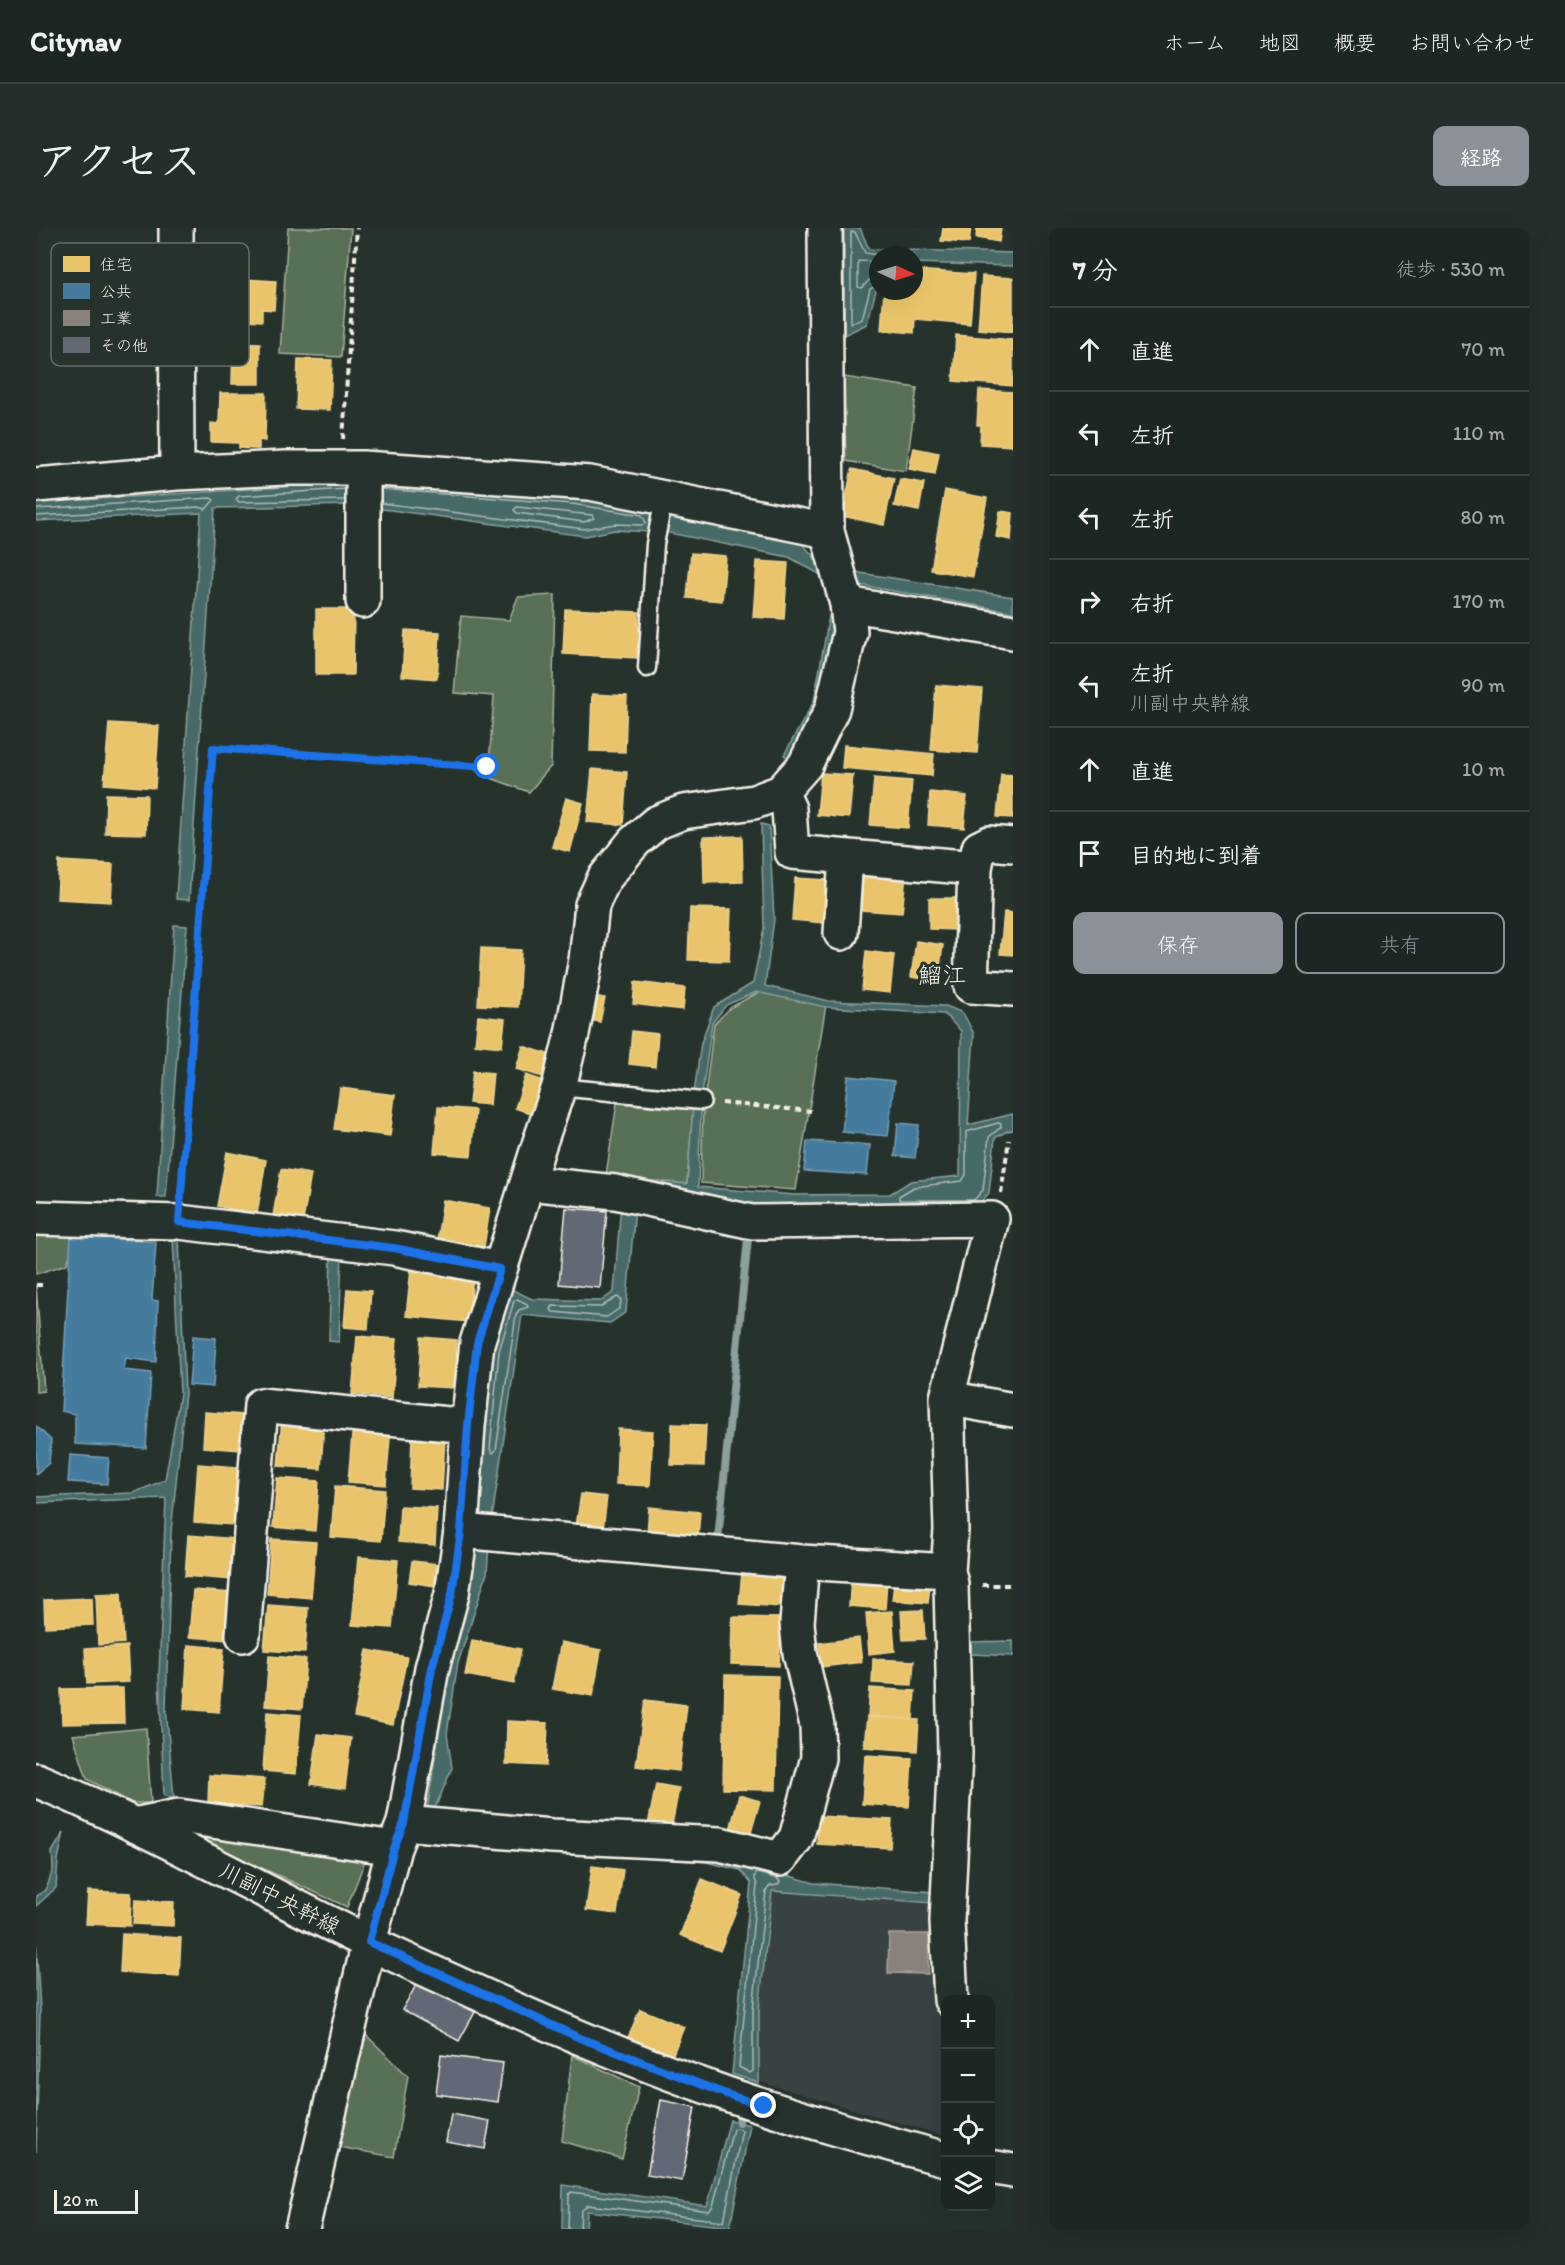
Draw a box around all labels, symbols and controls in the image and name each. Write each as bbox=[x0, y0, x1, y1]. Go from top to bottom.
text: Citynav bbox=[30, 24, 121, 58]
text: ホーム bbox=[1164, 30, 1226, 55]
text: 地図 bbox=[1259, 30, 1301, 55]
text: 概要 bbox=[1334, 30, 1376, 55]
text: お問い合わせ bbox=[1409, 30, 1535, 55]
button: 経路 bbox=[1433, 126, 1529, 186]
text: アクセス bbox=[36, 135, 201, 186]
legend bbox=[51, 243, 249, 366]
north arrow bbox=[869, 246, 923, 300]
text: 7 分 bbox=[1073, 254, 1118, 286]
text: 住宅 bbox=[100, 255, 132, 274]
text: 徒歩 · 530 m bbox=[1396, 257, 1505, 281]
text: 公共 bbox=[100, 282, 132, 301]
text: 工業 bbox=[100, 309, 132, 328]
icon: ahead bbox=[1073, 333, 1106, 366]
text: その他 bbox=[100, 336, 148, 355]
text: 70 m bbox=[1461, 337, 1505, 361]
text: 直進 bbox=[1130, 338, 1174, 365]
icon: left bbox=[1073, 417, 1106, 450]
text: 110 m bbox=[1453, 421, 1505, 445]
text: 左折 bbox=[1130, 422, 1174, 449]
icon: left bbox=[1073, 501, 1106, 534]
text: 80 m bbox=[1460, 505, 1505, 529]
text: 左折 bbox=[1130, 506, 1174, 533]
icon: right bbox=[1073, 585, 1106, 618]
text: 170 m bbox=[1452, 589, 1505, 613]
text: 右折 bbox=[1130, 590, 1174, 617]
text: 左折 bbox=[1130, 660, 1174, 687]
icon: left bbox=[1073, 669, 1106, 702]
text: 90 m bbox=[1461, 673, 1505, 697]
text: 川副中央幹線 bbox=[1130, 691, 1250, 715]
route start bbox=[473, 753, 499, 779]
icon: ahead bbox=[1073, 753, 1106, 786]
text: 10 m bbox=[1462, 757, 1505, 781]
text: 直進 bbox=[1130, 758, 1174, 785]
icon: arrive bbox=[1073, 837, 1106, 870]
text: 目的地に到着 bbox=[1130, 842, 1262, 869]
button: 保存 bbox=[1073, 912, 1283, 974]
button: 共有 bbox=[1295, 912, 1505, 974]
district label: 鰡江 bbox=[918, 960, 966, 989]
street label: 川副中央幹線 bbox=[215, 1856, 345, 1940]
map controls bbox=[941, 1995, 995, 2211]
button: + bbox=[941, 1995, 995, 2049]
button: − bbox=[941, 2049, 995, 2103]
route end bbox=[750, 2092, 776, 2118]
button: locate bbox=[941, 2103, 995, 2157]
button: layers bbox=[941, 2157, 995, 2211]
scale bar bbox=[54, 2187, 138, 2214]
text: 20 m bbox=[63, 2191, 98, 2210]

